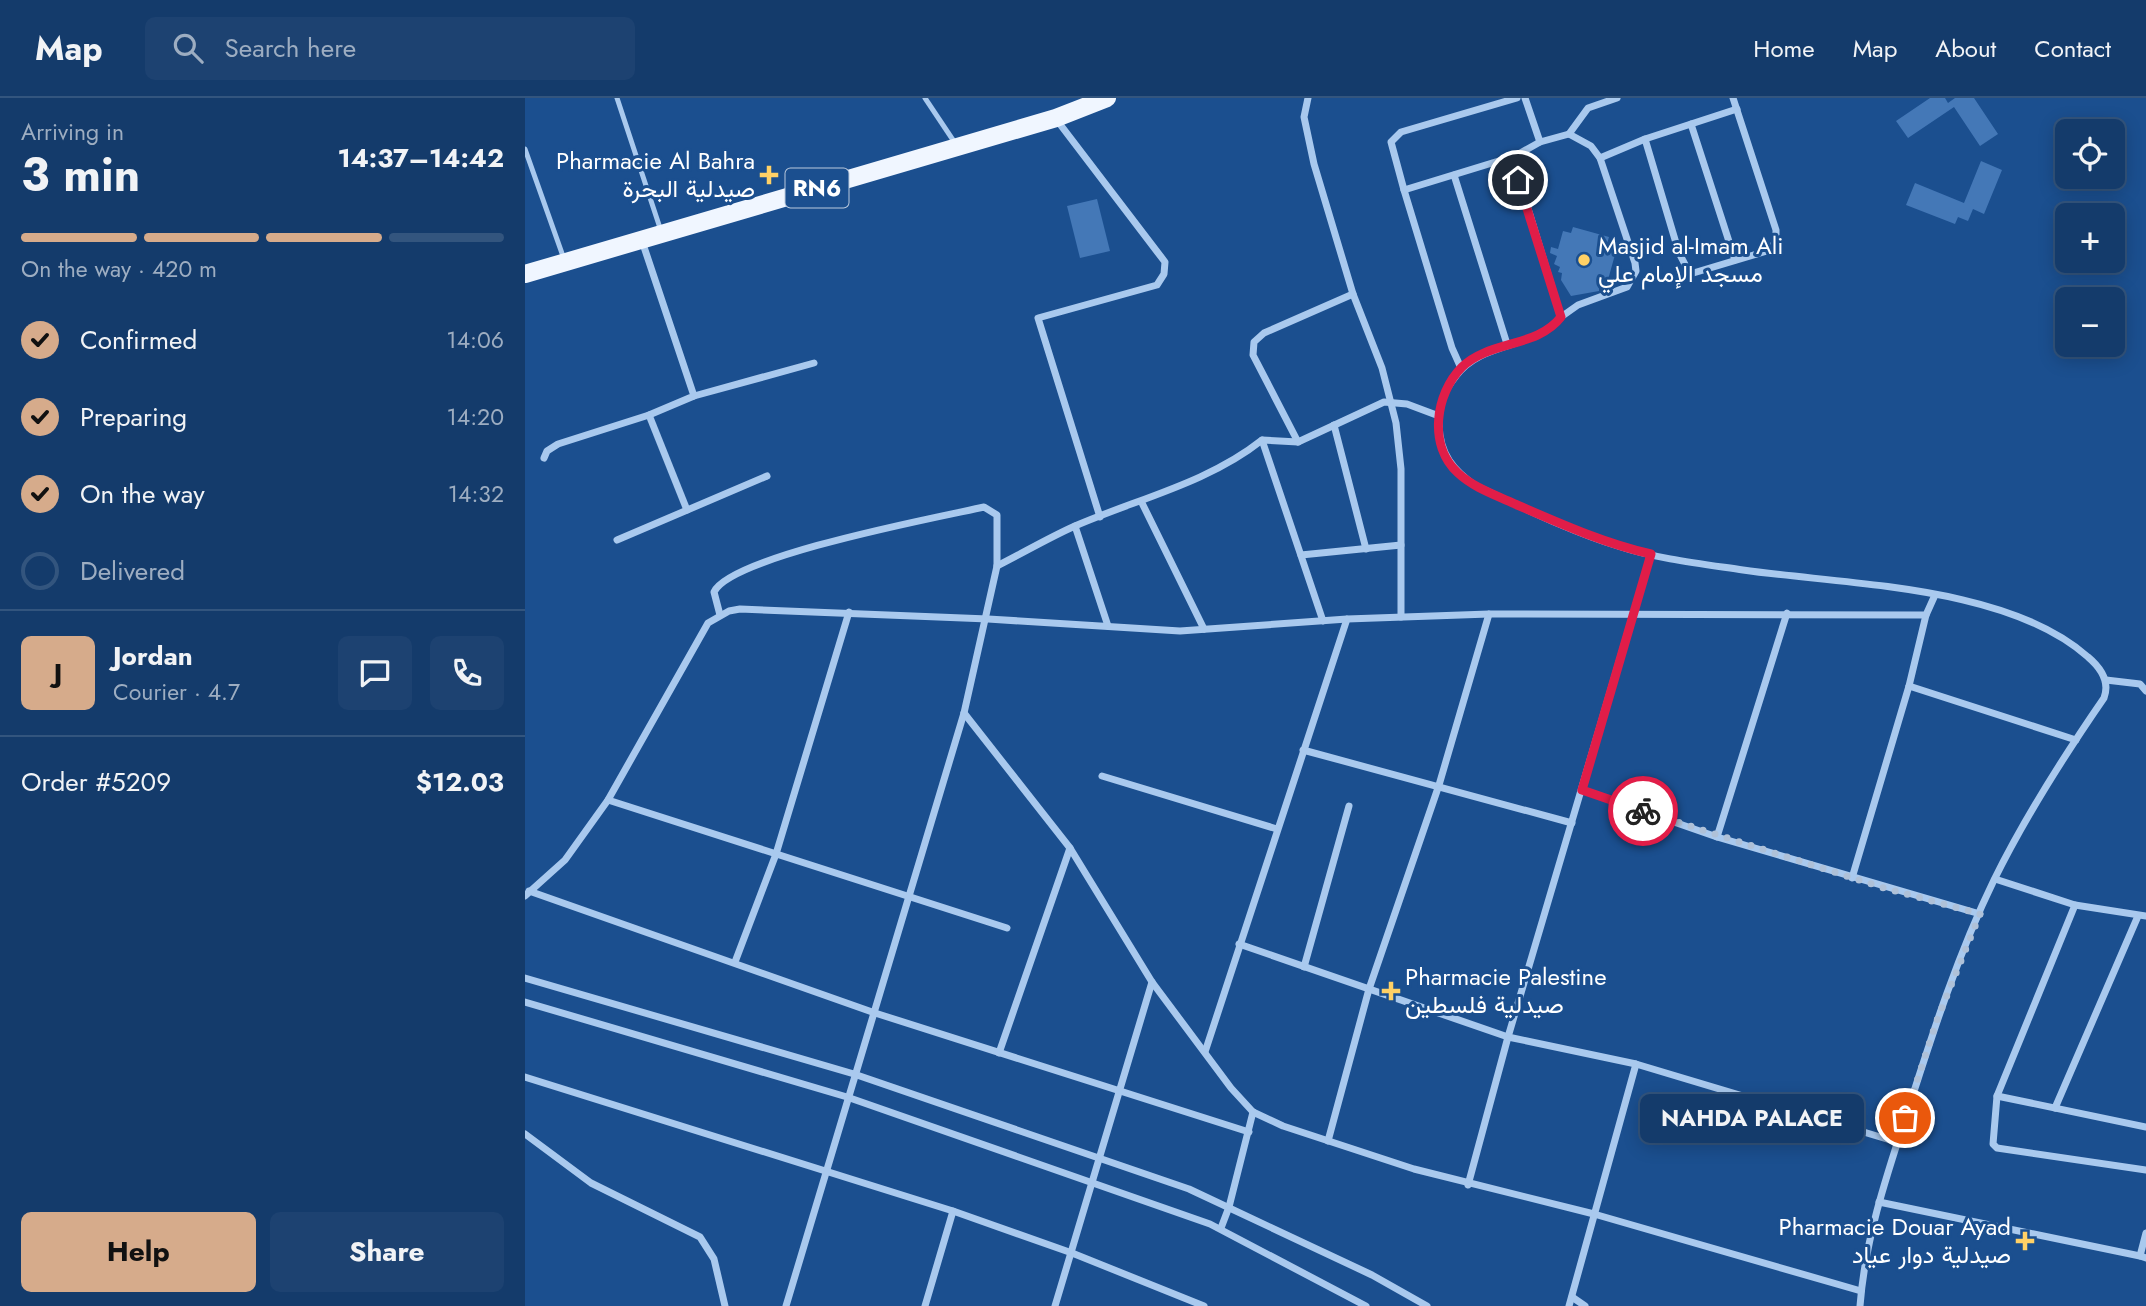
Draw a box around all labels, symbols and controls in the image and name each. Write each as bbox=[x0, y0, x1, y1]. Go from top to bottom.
search box bbox=[145, 17, 635, 80]
text: Map bbox=[35, 25, 103, 72]
icon: search bbox=[169, 29, 207, 67]
text: Search here bbox=[225, 29, 356, 67]
text: Home bbox=[1753, 31, 1815, 66]
text: Map bbox=[1853, 31, 1897, 66]
text: About bbox=[1935, 31, 1996, 66]
text: Contact bbox=[2034, 31, 2111, 66]
text: Arriving in bbox=[21, 115, 124, 149]
map controls bbox=[2055, 119, 2125, 357]
button: locate bbox=[2055, 119, 2125, 189]
text: 14:37–14:42 bbox=[337, 139, 504, 177]
text: 3 min bbox=[21, 142, 140, 208]
place label: Pharmacie Al Bahra صيدلية البحرة bbox=[556, 143, 755, 206]
pin bbox=[1488, 150, 1548, 210]
icon: home bbox=[1499, 161, 1537, 199]
marker: Pharmacie Al Bahra صيدلية البحرة bbox=[761, 167, 777, 183]
road number: RN6 bbox=[785, 169, 849, 208]
button: + bbox=[2055, 203, 2125, 273]
place label: Masjid al-Imam Ali مسجد الإمام علي bbox=[1598, 228, 1784, 293]
text: On the way · 420 m bbox=[21, 252, 217, 286]
marker: Masjid al-Imam Ali مسجد الإمام علي bbox=[1576, 252, 1592, 268]
button: − bbox=[2055, 287, 2125, 357]
icon: check bbox=[21, 321, 59, 359]
text: Confirmed bbox=[80, 321, 197, 359]
text: 14:06 bbox=[446, 323, 504, 357]
icon: check bbox=[21, 398, 59, 436]
text: Preparing bbox=[80, 398, 187, 436]
text: 14:20 bbox=[446, 400, 504, 434]
icon: check bbox=[21, 475, 59, 513]
text: On the way bbox=[80, 475, 205, 513]
text: 14:32 bbox=[448, 477, 504, 511]
text: Delivered bbox=[80, 552, 185, 590]
button: chat bbox=[338, 636, 412, 710]
button: phone bbox=[430, 636, 504, 710]
text: Jordan bbox=[113, 637, 193, 675]
text: J bbox=[54, 654, 62, 692]
text: Courier · 4.7 bbox=[113, 675, 240, 709]
text: Order #5209 bbox=[21, 763, 171, 801]
text: $12.03 bbox=[416, 763, 504, 801]
courier bbox=[1608, 776, 1678, 846]
icon: bike bbox=[1624, 792, 1662, 830]
place label: Pharmacie Palestine صيدلية فلسطين bbox=[1405, 959, 1607, 1022]
marker: Pharmacie Palestine صيدلية فلسطين bbox=[1383, 983, 1399, 999]
pin bbox=[1875, 1088, 1935, 1148]
callout: NAHDA PALACE bbox=[1639, 1094, 1863, 1142]
icon: bag bbox=[1886, 1099, 1924, 1137]
text: NAHDA PALACE bbox=[1661, 1101, 1843, 1135]
place label: Pharmacie Douar Ayad صيدلية دوار عياد bbox=[1779, 1209, 2011, 1272]
button: Help bbox=[21, 1212, 256, 1292]
button: Share bbox=[270, 1212, 504, 1292]
marker: Pharmacie Douar Ayad صيدلية دوار عياد bbox=[2017, 1233, 2033, 1249]

